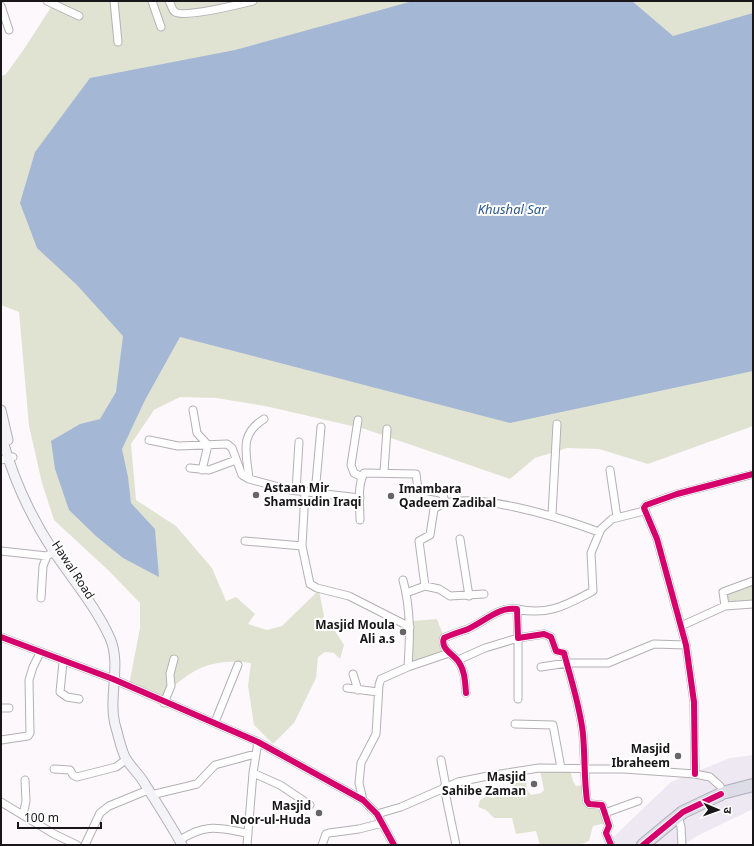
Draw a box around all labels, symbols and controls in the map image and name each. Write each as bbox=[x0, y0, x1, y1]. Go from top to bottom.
water label: Khushal Sar bbox=[478, 200, 547, 218]
place label: Astaan Mir Shamsudin Iraqi bbox=[264, 479, 361, 510]
place label: Imambara Qadeem Zadibal bbox=[399, 480, 496, 511]
marker: Astaan Mir Shamsudin Iraqi bbox=[251, 490, 261, 500]
marker: Imambara Qadeem Zadibal bbox=[386, 491, 396, 501]
street label: Hawal Road bbox=[48, 537, 99, 602]
place label: Masjid Moula Ali a.s bbox=[315, 616, 395, 647]
marker: Masjid Moula Ali a.s bbox=[398, 627, 408, 637]
place label: Masjid Ibraheem bbox=[612, 740, 670, 771]
marker: Masjid Ibraheem bbox=[673, 751, 683, 761]
place label: Masjid Sahibe Zaman bbox=[442, 768, 526, 799]
marker: Masjid Sahibe Zaman bbox=[529, 779, 539, 789]
north arrow bbox=[698, 790, 738, 830]
place label: Masjid Noor-ul-Huda bbox=[230, 797, 311, 828]
scale bar bbox=[18, 804, 101, 830]
text: उ bbox=[721, 807, 736, 814]
marker: Masjid Noor-ul-Huda bbox=[314, 808, 324, 818]
text: 100 m bbox=[24, 809, 59, 826]

